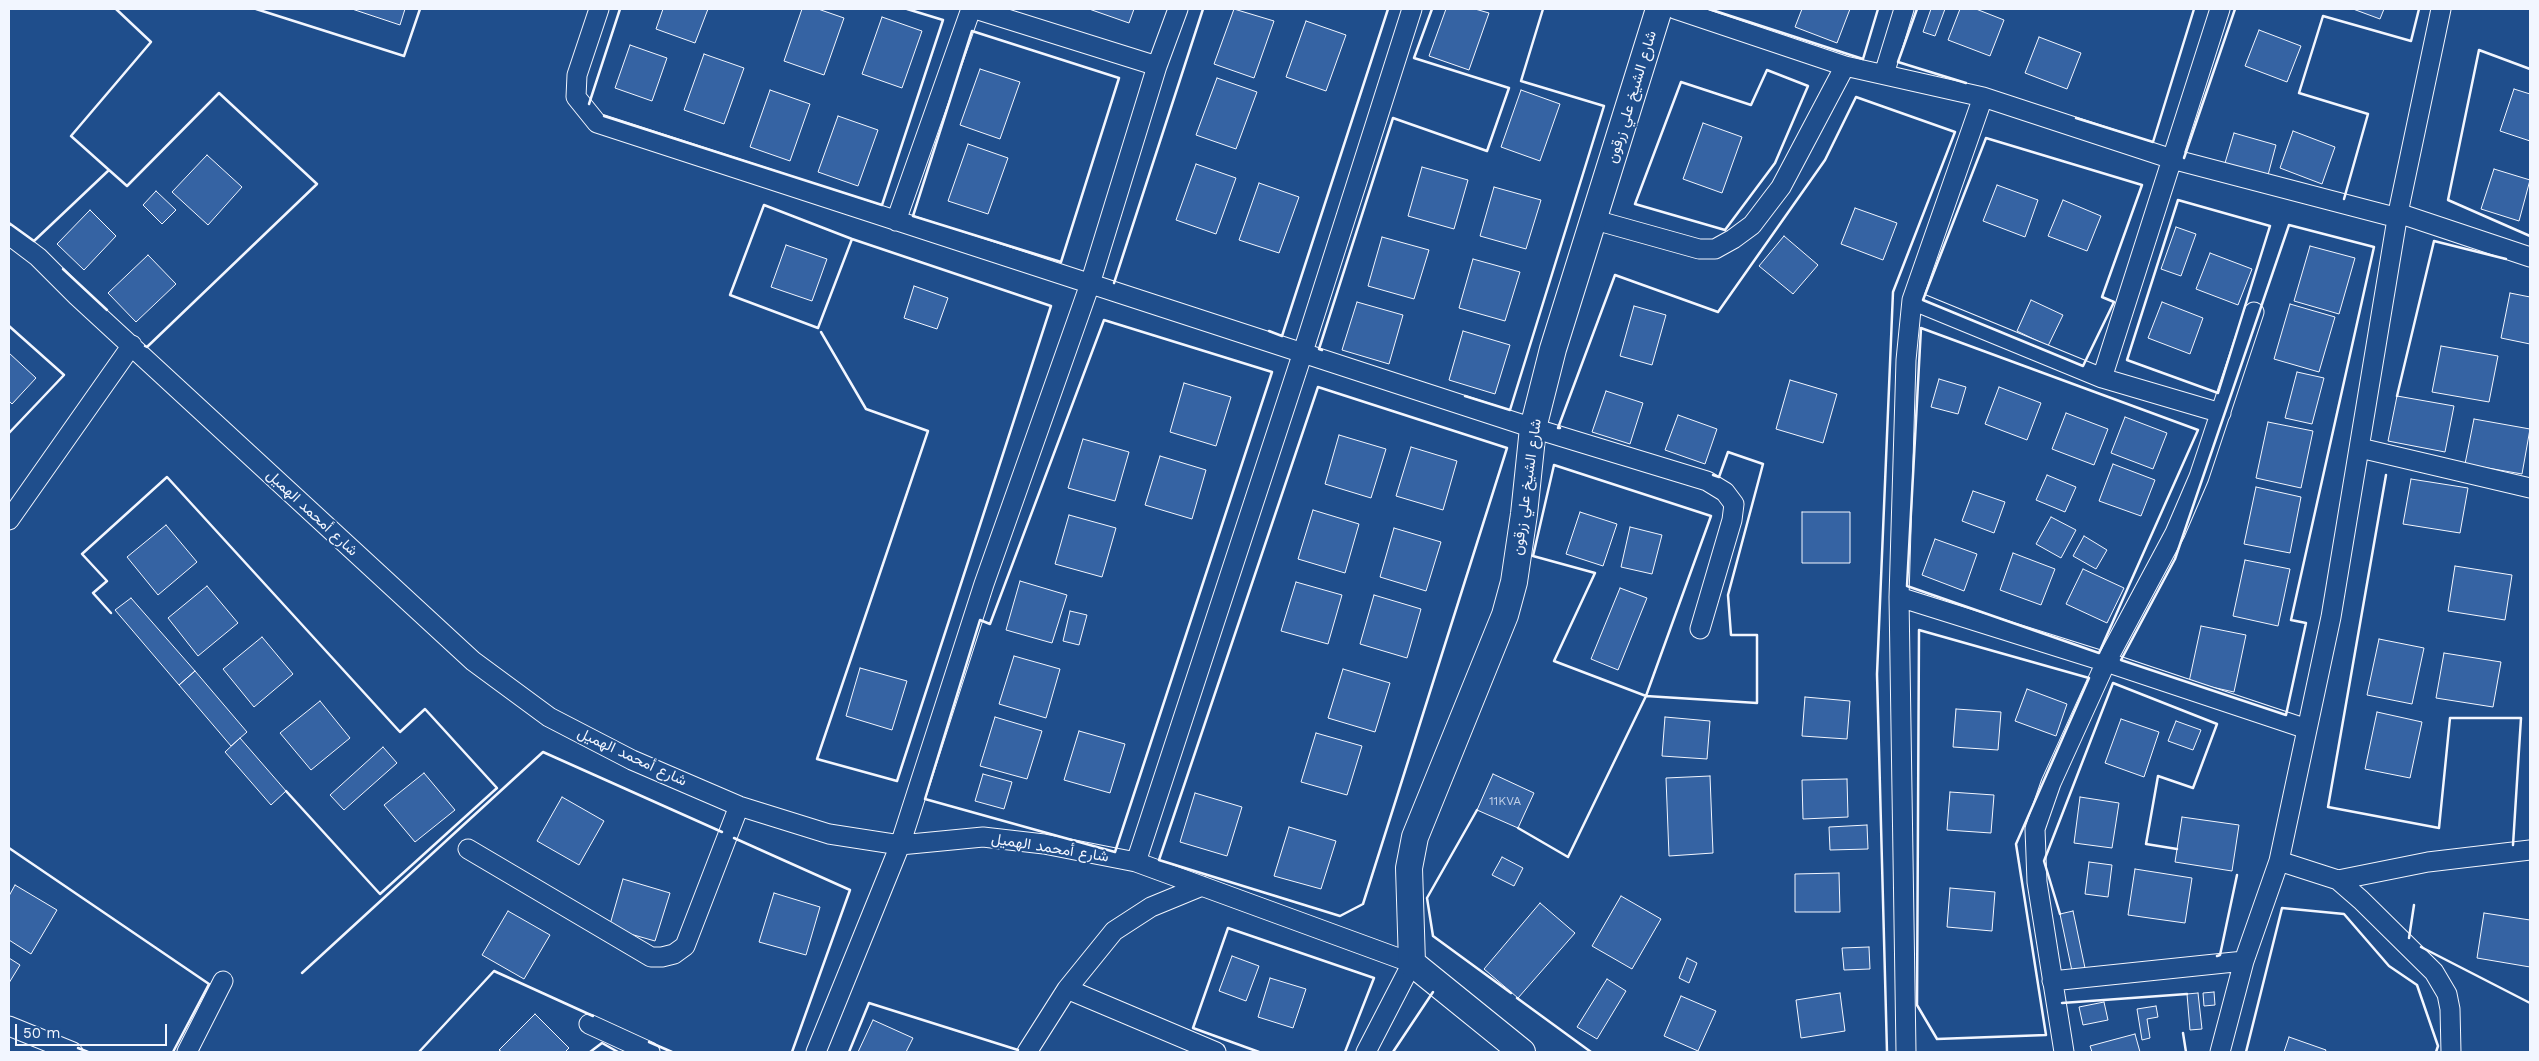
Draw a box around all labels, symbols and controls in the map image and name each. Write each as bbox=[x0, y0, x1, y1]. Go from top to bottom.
street label: شارع الشيخ علي زرقون bbox=[1603, 29, 1661, 165]
street label: شارع الشيخ علي زرقون bbox=[1509, 418, 1545, 556]
street label: شارع أمحمد الهميل bbox=[263, 466, 361, 560]
street label: شارع أمحمد الهميل bbox=[574, 724, 690, 790]
house number: 11KVA bbox=[1489, 794, 1521, 808]
street label: شارع أمحمد الهميل bbox=[990, 830, 1110, 866]
scale bar bbox=[18, 1014, 170, 1046]
text: 50 m bbox=[23, 1024, 60, 1042]

